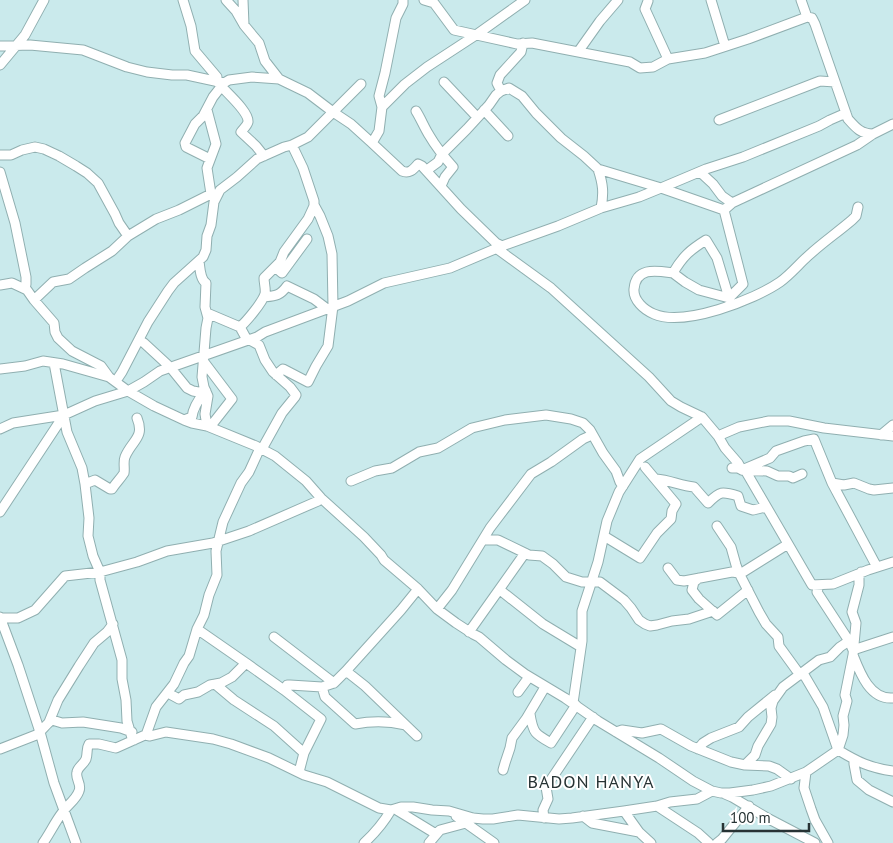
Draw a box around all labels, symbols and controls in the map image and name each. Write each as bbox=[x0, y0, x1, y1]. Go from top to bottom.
district label: BADON HANYA bbox=[527, 770, 655, 793]
scale bar bbox=[723, 800, 809, 832]
text: 100 m bbox=[730, 808, 771, 827]

